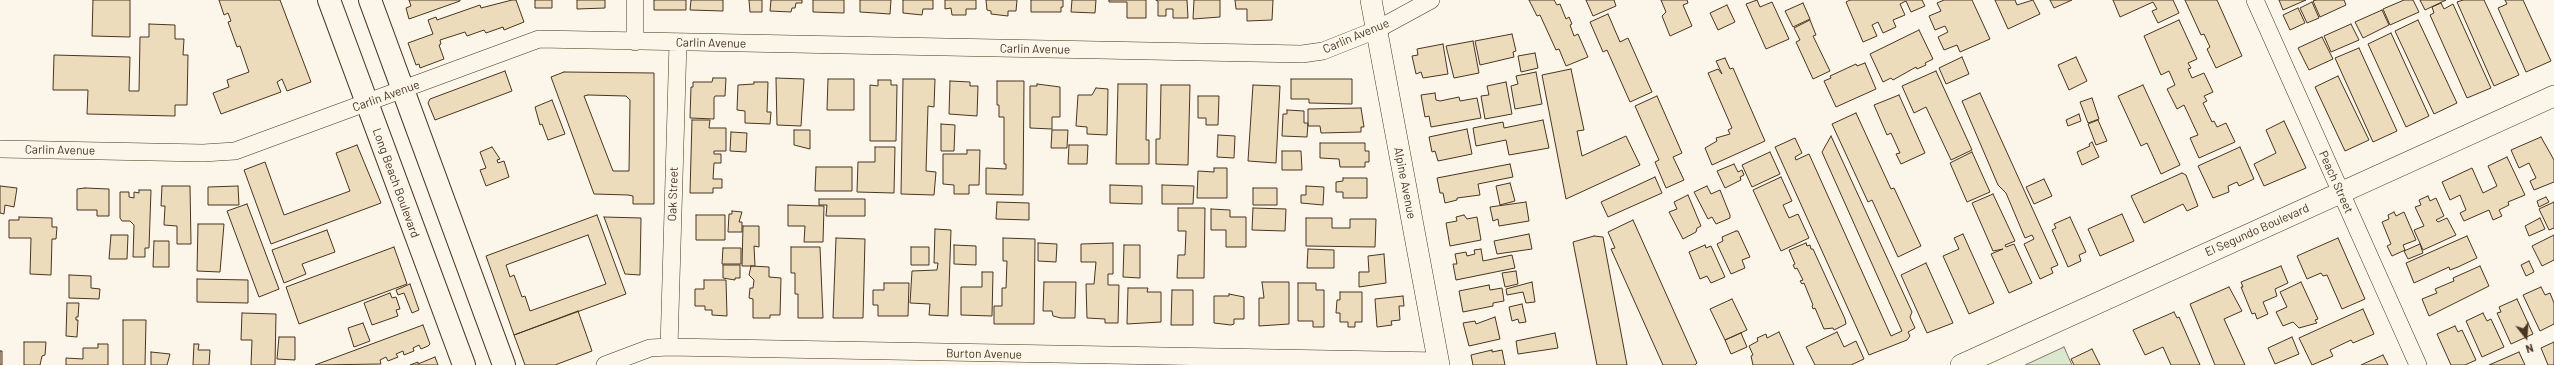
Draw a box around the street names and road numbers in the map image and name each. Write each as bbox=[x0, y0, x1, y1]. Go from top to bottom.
street label: Carlin Avenue bbox=[1321, 16, 1391, 56]
street label: Carlin Avenue bbox=[676, 35, 746, 51]
street label: Carlin Avenue bbox=[1000, 41, 1070, 57]
street label: Carlin Avenue bbox=[350, 77, 422, 115]
street label: Long Beach Boulevard bbox=[369, 126, 423, 240]
street label: Carlin Avenue bbox=[25, 142, 95, 158]
street label: Alpine Avenue bbox=[1391, 146, 1419, 220]
street label: Peach Street bbox=[2316, 148, 2356, 216]
street label: Oak Street bbox=[665, 166, 681, 222]
street label: El Segundo Boulevard bbox=[2203, 201, 2311, 259]
street label: Burton Avenue bbox=[946, 346, 1022, 362]

